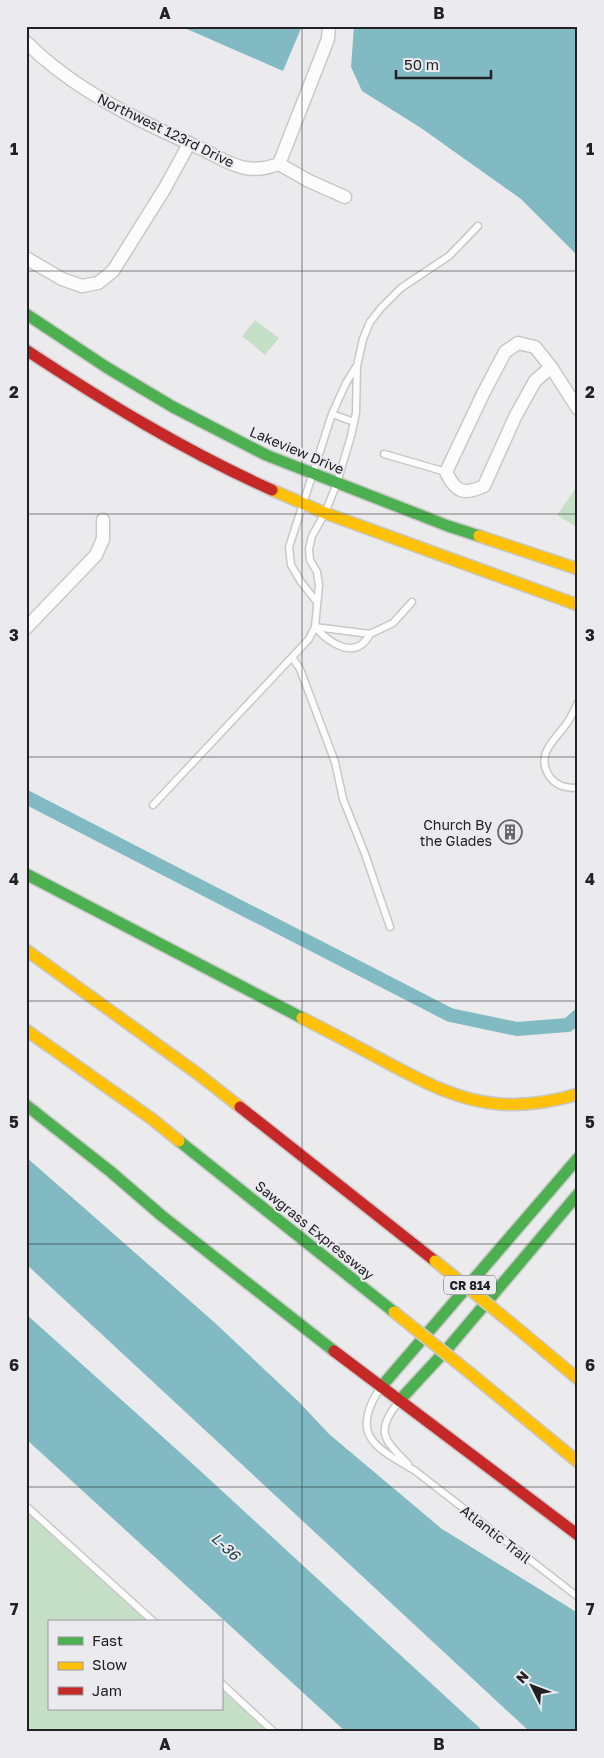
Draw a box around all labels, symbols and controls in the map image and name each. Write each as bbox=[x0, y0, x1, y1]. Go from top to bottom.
text: A bbox=[159, 3, 171, 23]
text: B bbox=[433, 3, 445, 23]
scale bar bbox=[396, 48, 492, 80]
text: 50 m bbox=[404, 55, 439, 73]
street label: Northwest 123rd Drive bbox=[95, 89, 237, 171]
text: 1 bbox=[10, 139, 18, 159]
text: 1 bbox=[586, 139, 594, 159]
text: 2 bbox=[9, 382, 19, 402]
text: 2 bbox=[585, 382, 595, 402]
street label: Lakeview Drive bbox=[247, 423, 347, 477]
text: 3 bbox=[9, 625, 19, 645]
text: 3 bbox=[585, 625, 595, 645]
place label: Church By the Glades bbox=[420, 816, 492, 849]
building icon: Church By the Glades bbox=[497, 819, 523, 845]
text: 4 bbox=[9, 869, 19, 889]
text: 4 bbox=[585, 869, 595, 889]
text: 5 bbox=[9, 1112, 19, 1132]
text: 5 bbox=[585, 1112, 595, 1132]
street label: Sawgrass Expressway bbox=[252, 1177, 378, 1283]
road number: CR 814 bbox=[444, 1276, 496, 1294]
text: 6 bbox=[9, 1355, 19, 1375]
text: 6 bbox=[585, 1355, 595, 1375]
street label: Atlantic Trail bbox=[457, 1501, 535, 1567]
water label: L-36 bbox=[208, 1528, 245, 1565]
text: 7 bbox=[10, 1599, 19, 1619]
text: 7 bbox=[586, 1599, 595, 1619]
legend bbox=[48, 1620, 222, 1710]
text: Fast bbox=[92, 1631, 123, 1649]
text: Slow bbox=[92, 1655, 127, 1673]
north arrow bbox=[506, 1660, 556, 1710]
text: N bbox=[512, 1667, 532, 1687]
text: Jam bbox=[92, 1681, 122, 1699]
text: A bbox=[159, 1734, 171, 1754]
text: B bbox=[433, 1734, 445, 1754]

